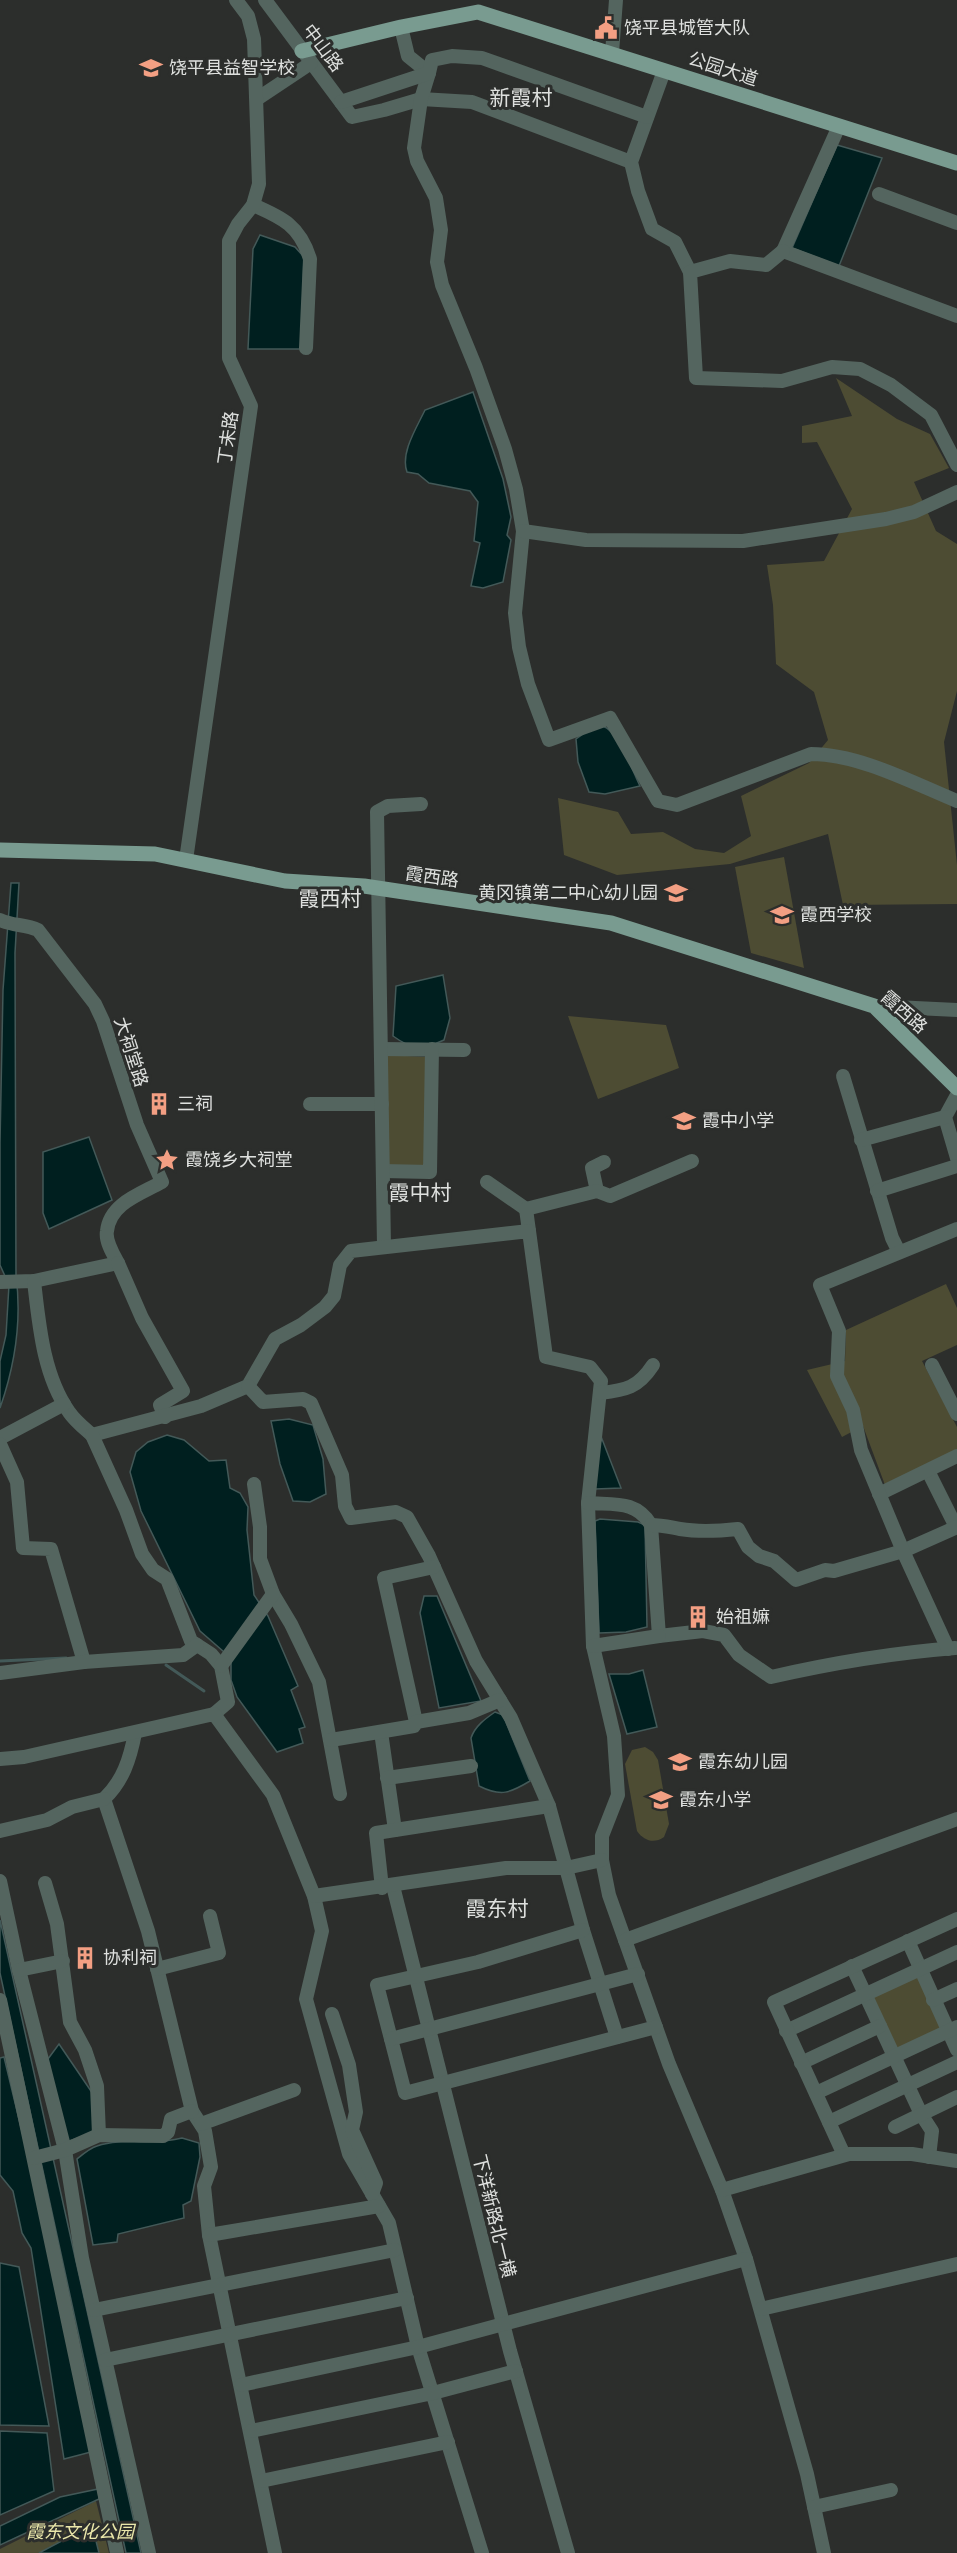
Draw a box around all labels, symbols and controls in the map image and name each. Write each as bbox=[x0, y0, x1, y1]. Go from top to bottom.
public building icon: 饶平县城管大队 bbox=[593, 15, 619, 41]
place label: 饶平县城管大队 bbox=[624, 16, 750, 39]
street label: 中山路 bbox=[298, 19, 349, 76]
street label: 公园大道 bbox=[685, 46, 761, 91]
school or university icon: 饶平县益智学校 bbox=[138, 55, 164, 81]
place label: 饶平县益智学校 bbox=[169, 56, 295, 79]
district label: 新霞村 bbox=[490, 84, 553, 111]
street label: 丁未路 bbox=[212, 410, 243, 466]
street label: 霞西路 bbox=[404, 861, 460, 892]
school or university icon: 黄冈镇第二中心幼儿园 bbox=[663, 880, 689, 906]
place label: 黄冈镇第二中心幼儿园 bbox=[478, 881, 658, 904]
district label: 霞西村 bbox=[299, 885, 362, 912]
school or university icon: 霞西学校 bbox=[769, 902, 795, 928]
place label: 霞西学校 bbox=[800, 903, 872, 926]
street label: 霞西路 bbox=[876, 985, 932, 1038]
street label: 大祠堂路 bbox=[109, 1014, 154, 1090]
building icon: 三祠 bbox=[146, 1091, 172, 1117]
place label: 三祠 bbox=[177, 1092, 213, 1115]
school or university icon: 霞中小学 bbox=[671, 1108, 697, 1134]
place label: 霞中小学 bbox=[702, 1109, 774, 1132]
place icon: 霞饶乡大祠堂 bbox=[154, 1147, 180, 1173]
place label: 霞饶乡大祠堂 bbox=[185, 1148, 293, 1171]
district label: 霞中村 bbox=[389, 1179, 452, 1206]
building icon: 始祖嫲 bbox=[685, 1604, 711, 1630]
place label: 始祖嫲 bbox=[716, 1605, 770, 1628]
school or university icon: 霞东幼儿园 bbox=[667, 1749, 693, 1775]
place label: 霞东幼儿园 bbox=[698, 1750, 788, 1773]
school or university icon: 霞东小学 bbox=[648, 1787, 674, 1813]
place label: 霞东小学 bbox=[679, 1788, 751, 1811]
district label: 霞东村 bbox=[466, 1895, 529, 1922]
building icon: 协利祠 bbox=[72, 1945, 98, 1971]
place label: 协利祠 bbox=[103, 1946, 157, 1969]
street label: 下洋新路北一横 bbox=[468, 2152, 521, 2280]
park label: 霞东文化公园 bbox=[26, 2520, 137, 2543]

